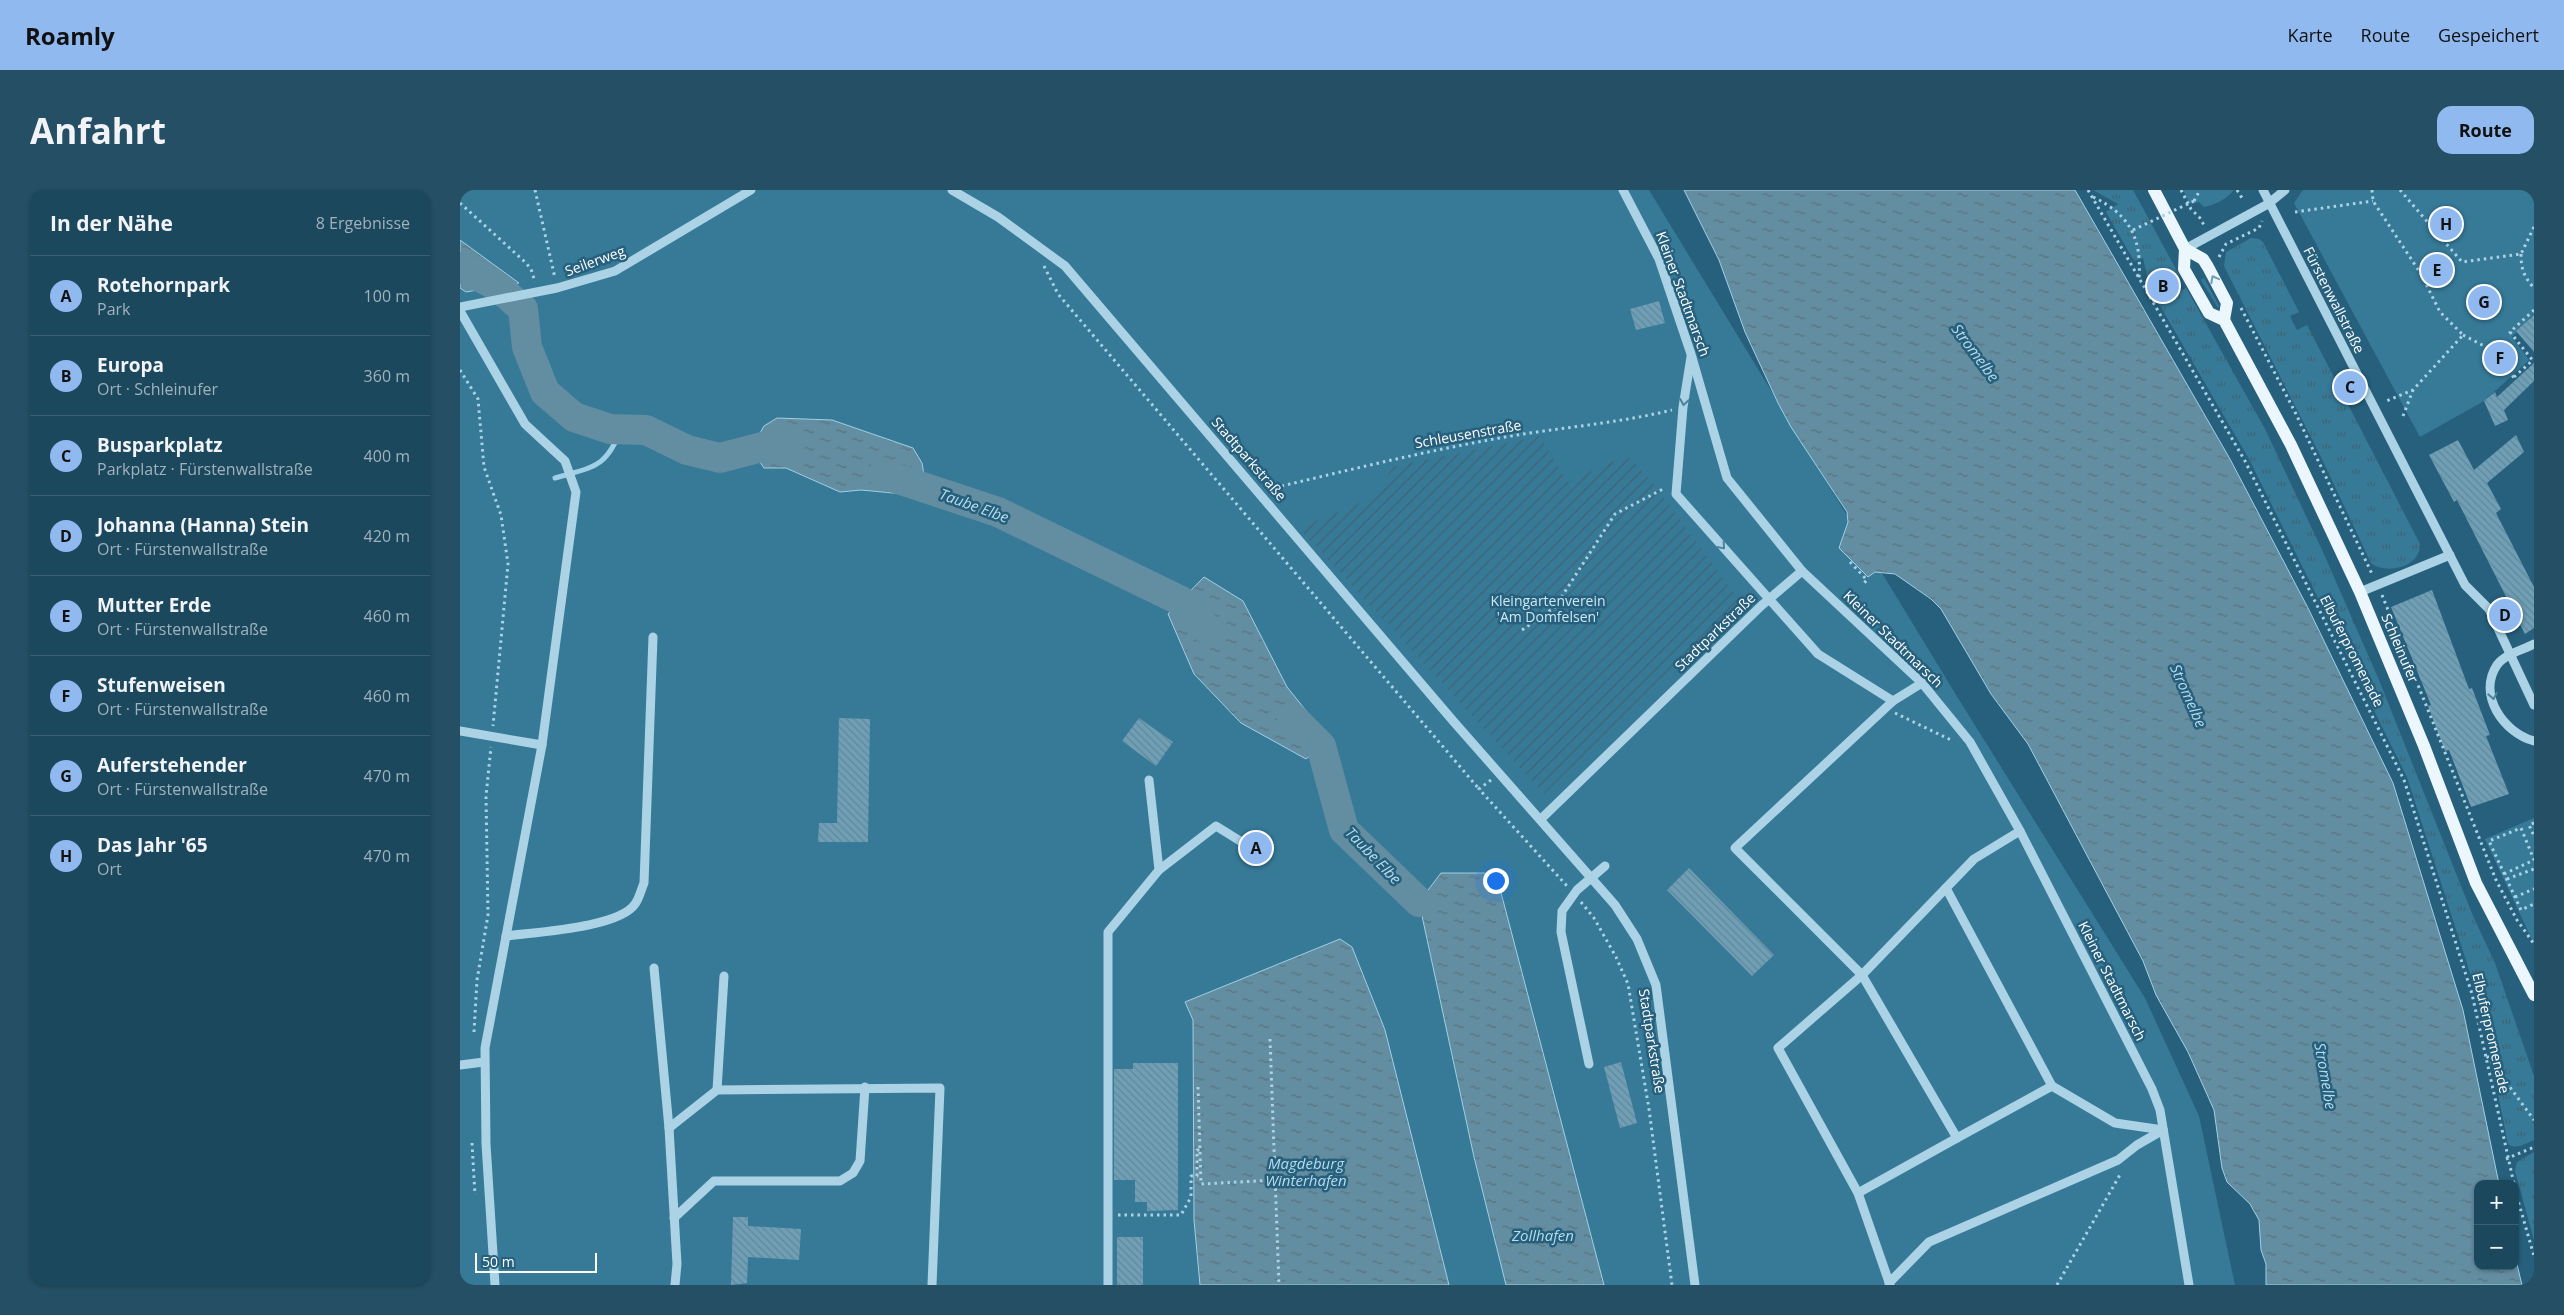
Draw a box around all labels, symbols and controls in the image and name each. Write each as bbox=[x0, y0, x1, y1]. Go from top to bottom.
text: Roamly bbox=[25, 19, 115, 52]
text: Karte bbox=[2288, 23, 2333, 47]
text: Route bbox=[2361, 23, 2410, 47]
text: Gespeichert bbox=[2438, 23, 2539, 47]
button: Route bbox=[2437, 106, 2534, 154]
text: Anfahrt bbox=[30, 107, 166, 154]
pin: H bbox=[2430, 205, 2462, 243]
text: In der Nähe bbox=[50, 209, 173, 237]
text: 8 Ergebnisse bbox=[316, 212, 410, 234]
street label: Kleiner Stadtmarsch bbox=[1652, 229, 1715, 359]
street label: Seilerweg bbox=[562, 241, 628, 280]
street label: Fürstenwallstraße bbox=[2299, 243, 2370, 356]
pin: E bbox=[2421, 251, 2453, 289]
pin: B bbox=[2147, 267, 2179, 305]
text: Rotehornpark bbox=[97, 272, 230, 298]
one-way arrow bbox=[2210, 276, 2220, 285]
pin: G bbox=[2468, 283, 2500, 321]
text: A bbox=[60, 285, 72, 307]
text: 100 m bbox=[364, 285, 410, 307]
text: Park bbox=[97, 298, 130, 320]
water label: Stromelbe bbox=[1948, 319, 2004, 386]
pin: F bbox=[2484, 339, 2516, 377]
text: Europa bbox=[97, 352, 164, 378]
text: B bbox=[61, 365, 71, 387]
text: 360 m bbox=[364, 365, 410, 387]
pin: C bbox=[2334, 368, 2366, 406]
text: Ort · Schleinufer bbox=[97, 378, 218, 400]
one-way arrow bbox=[1679, 398, 1689, 406]
street label: Stadtparkstraße bbox=[1208, 413, 1291, 505]
street label: Schleusenstraße bbox=[1413, 415, 1523, 452]
text: Busparkplatz bbox=[97, 432, 222, 458]
text: C bbox=[61, 445, 71, 467]
text: 400 m bbox=[364, 445, 410, 467]
text: Parkplatz · Fürstenwallstraße bbox=[97, 458, 313, 480]
water label: Taube Elbe bbox=[937, 483, 1012, 527]
text: Johanna (Hanna) Stein bbox=[97, 512, 309, 538]
text: D bbox=[60, 525, 72, 547]
text: 420 m bbox=[364, 525, 410, 547]
text: Ort · Fürstenwallstraße bbox=[97, 538, 268, 560]
one-way arrow bbox=[1717, 541, 1726, 550]
street label: Kleiner Stadtmarsch bbox=[1839, 586, 1947, 691]
street label: Stadtparkstraße bbox=[1670, 588, 1759, 675]
park label: Kleingartenverein 'Am Domfelsen' bbox=[1490, 591, 1606, 626]
text: Mutter Erde bbox=[97, 592, 211, 618]
street label: Elbuferpromenade bbox=[2316, 592, 2389, 710]
pin: D bbox=[2489, 596, 2521, 634]
text: E bbox=[62, 605, 70, 627]
text: 460 m bbox=[364, 605, 410, 627]
street label: Schleinufer bbox=[2377, 610, 2424, 686]
text: Ort · Fürstenwallstraße bbox=[97, 618, 268, 640]
water label: Stromelbe bbox=[2166, 661, 2212, 731]
text: Stufenweisen bbox=[97, 672, 226, 698]
text: F bbox=[62, 685, 70, 707]
text: 460 m bbox=[364, 685, 410, 707]
one-way arrow bbox=[2487, 692, 2497, 701]
text: Ort · Fürstenwallstraße bbox=[97, 698, 268, 720]
text: Auferstehender bbox=[97, 752, 247, 778]
text: G bbox=[60, 765, 72, 787]
text: 470 m bbox=[364, 765, 410, 787]
text: Ort · Fürstenwallstraße bbox=[97, 778, 268, 800]
water label: Taube Elbe bbox=[1341, 822, 1406, 889]
pin: A bbox=[1240, 829, 1272, 867]
text: Das Jahr '65 bbox=[97, 832, 208, 858]
text: H bbox=[60, 845, 72, 867]
text: 470 m bbox=[364, 845, 410, 867]
text: Ort bbox=[97, 858, 122, 880]
your location bbox=[1483, 868, 1509, 894]
street label: Kleiner Stadtmarsch bbox=[2074, 918, 2151, 1044]
street label: Elbuferpromenade bbox=[2468, 971, 2515, 1095]
street label: Stadtparkstraße bbox=[1635, 987, 1670, 1094]
water label: Stromelbe bbox=[2310, 1041, 2342, 1111]
water label: Magdeburg Winterhafen bbox=[1265, 1153, 1347, 1190]
map controls bbox=[2474, 1180, 2519, 1270]
button: + bbox=[2474, 1180, 2519, 1225]
water label: Zollhafen bbox=[1511, 1225, 1574, 1245]
button: − bbox=[2474, 1225, 2519, 1270]
scale bar bbox=[475, 1250, 598, 1273]
text: 50 m bbox=[482, 1252, 515, 1271]

